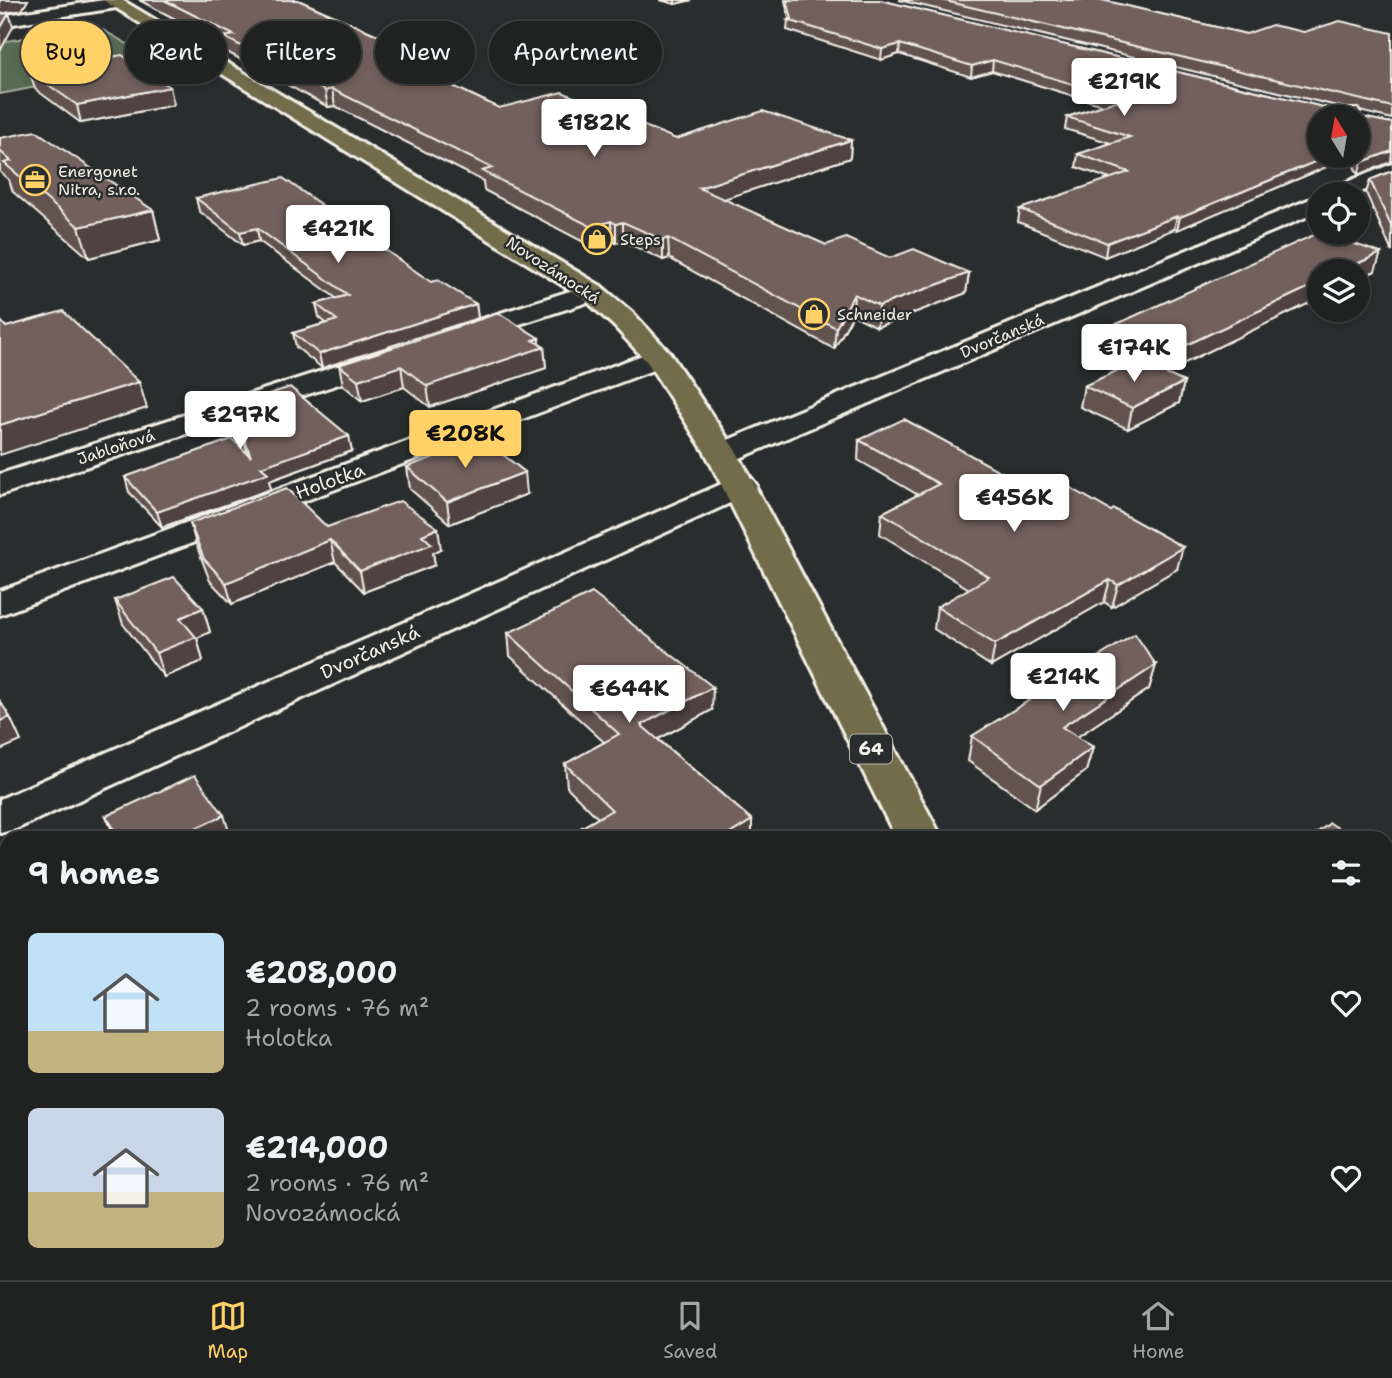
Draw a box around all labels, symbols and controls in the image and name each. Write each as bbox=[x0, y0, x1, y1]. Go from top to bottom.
chip: Buy bbox=[21, 21, 111, 84]
chip: Rent bbox=[125, 21, 227, 84]
chip: Filters bbox=[241, 21, 361, 84]
chip: New bbox=[375, 21, 475, 84]
chip: Apartment bbox=[489, 21, 662, 84]
pin: €219K bbox=[1075, 58, 1173, 118]
text: €219K bbox=[1087, 66, 1161, 96]
pin: €182K bbox=[545, 100, 643, 159]
north arrow bbox=[1307, 105, 1370, 168]
map controls bbox=[1307, 105, 1370, 322]
text: €182K bbox=[557, 107, 631, 137]
place label: Energonet Nitra, s.r.o. bbox=[58, 161, 140, 200]
office icon: Energonet Nitra, s.r.o. bbox=[18, 163, 52, 197]
button: locate bbox=[1307, 182, 1370, 245]
pin: €421K bbox=[289, 205, 387, 265]
text: €421K bbox=[302, 213, 374, 243]
shop icon: Steps bbox=[580, 222, 614, 256]
place label: Steps bbox=[620, 229, 661, 250]
street label: Novozámocká bbox=[502, 232, 604, 308]
button: layers bbox=[1307, 259, 1370, 322]
shop icon: Schneider bbox=[797, 297, 831, 331]
place label: Schneider bbox=[837, 304, 912, 325]
street label: Dvorčanská bbox=[957, 309, 1047, 363]
pin: €174K bbox=[1085, 324, 1183, 384]
text: €174K bbox=[1097, 332, 1171, 362]
pin: €297K bbox=[191, 392, 289, 451]
text: €297K bbox=[201, 399, 279, 429]
pin: €208K bbox=[416, 410, 514, 470]
text: €208K bbox=[425, 418, 505, 448]
street label: Jabloňová bbox=[75, 425, 157, 469]
street label: Holotka bbox=[292, 457, 368, 505]
pin: €456K bbox=[965, 475, 1063, 534]
text: €456K bbox=[975, 482, 1053, 512]
street label: Dvorčanská bbox=[317, 619, 424, 685]
pin: €214K bbox=[1014, 654, 1112, 713]
text: €214K bbox=[1027, 661, 1099, 691]
pin: €644K bbox=[580, 666, 678, 725]
text: €644K bbox=[589, 673, 669, 703]
road number: 64 bbox=[850, 734, 892, 764]
text: 9 homes bbox=[28, 853, 160, 894]
icon: filters bbox=[1327, 854, 1365, 892]
text: €208,000 bbox=[245, 952, 398, 993]
icon: home bbox=[84, 961, 168, 1045]
icon: heart bbox=[1327, 984, 1365, 1022]
text: 2 rooms · 76 m² bbox=[245, 993, 429, 1023]
text: Holotka bbox=[245, 1023, 332, 1053]
text: €214,000 bbox=[245, 1127, 388, 1168]
icon: home bbox=[84, 1136, 168, 1220]
icon: heart bbox=[1327, 1159, 1365, 1197]
text: 2 rooms · 76 m² bbox=[245, 1168, 429, 1198]
text: Novozámocká bbox=[245, 1198, 400, 1228]
tab: Map bbox=[208, 1297, 248, 1364]
tab: Saved bbox=[663, 1297, 717, 1364]
tab: Home bbox=[1132, 1297, 1184, 1364]

